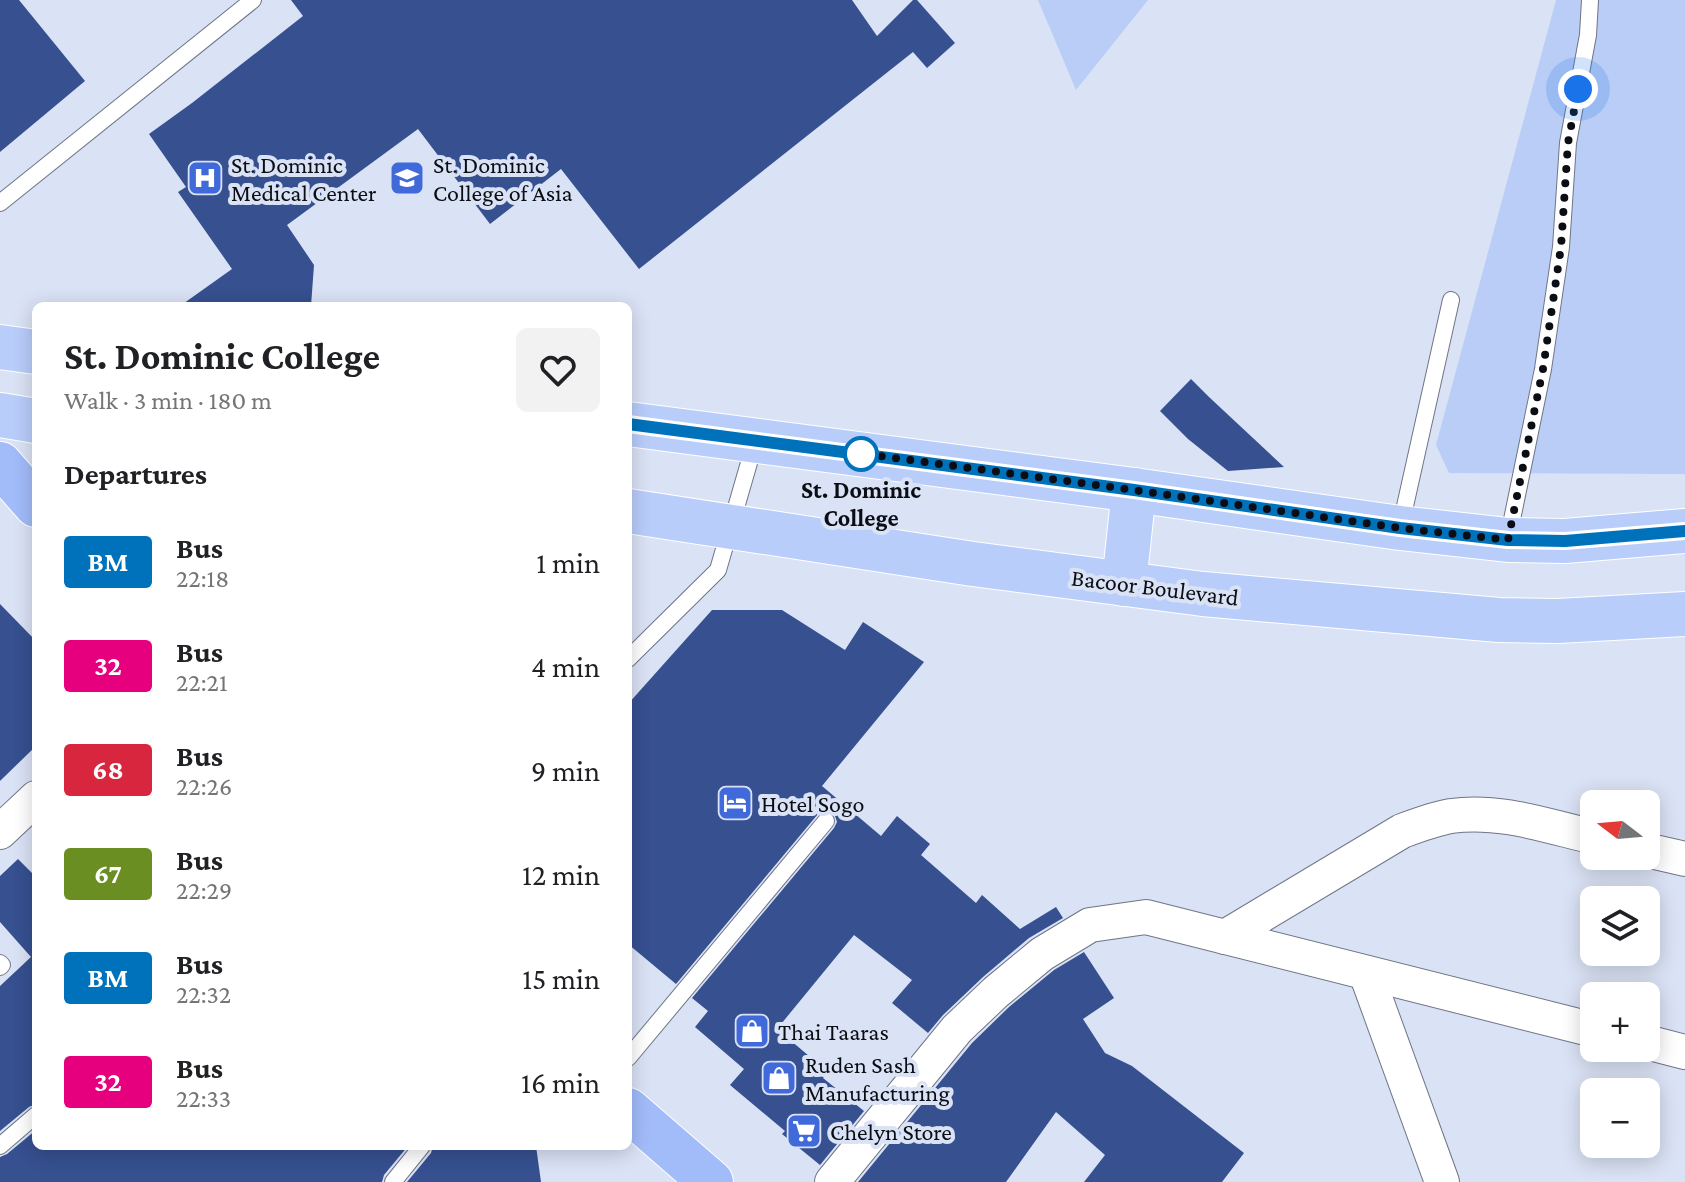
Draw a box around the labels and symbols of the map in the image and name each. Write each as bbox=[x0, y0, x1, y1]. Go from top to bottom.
your location bbox=[1558, 69, 1598, 109]
place label: St. Dominic Medical Center bbox=[231, 151, 377, 206]
place label: St. Dominic College of Asia bbox=[433, 151, 573, 206]
hospital icon: St. Dominic Medical Center bbox=[186, 159, 224, 197]
school or university icon: St. Dominic College of Asia bbox=[388, 159, 426, 197]
marker: St. Dominic College bbox=[844, 437, 878, 471]
place label: St. Dominic College bbox=[801, 476, 921, 531]
street label: Bacoor Boulevard bbox=[1070, 563, 1240, 611]
hotel icon: Hotel Sogo bbox=[716, 784, 754, 822]
place label: Hotel Sogo bbox=[761, 790, 864, 817]
north arrow bbox=[1580, 790, 1660, 870]
shop icon: Thai Taaras bbox=[733, 1012, 771, 1050]
place label: Thai Taaras bbox=[778, 1018, 889, 1045]
place label: Ruden Sash Manufacturing bbox=[805, 1051, 950, 1106]
shop icon: Ruden Sash Manufacturing bbox=[760, 1059, 798, 1097]
supermarket icon: Chelyn Store bbox=[785, 1112, 823, 1150]
place label: Chelyn Store bbox=[830, 1118, 952, 1145]

